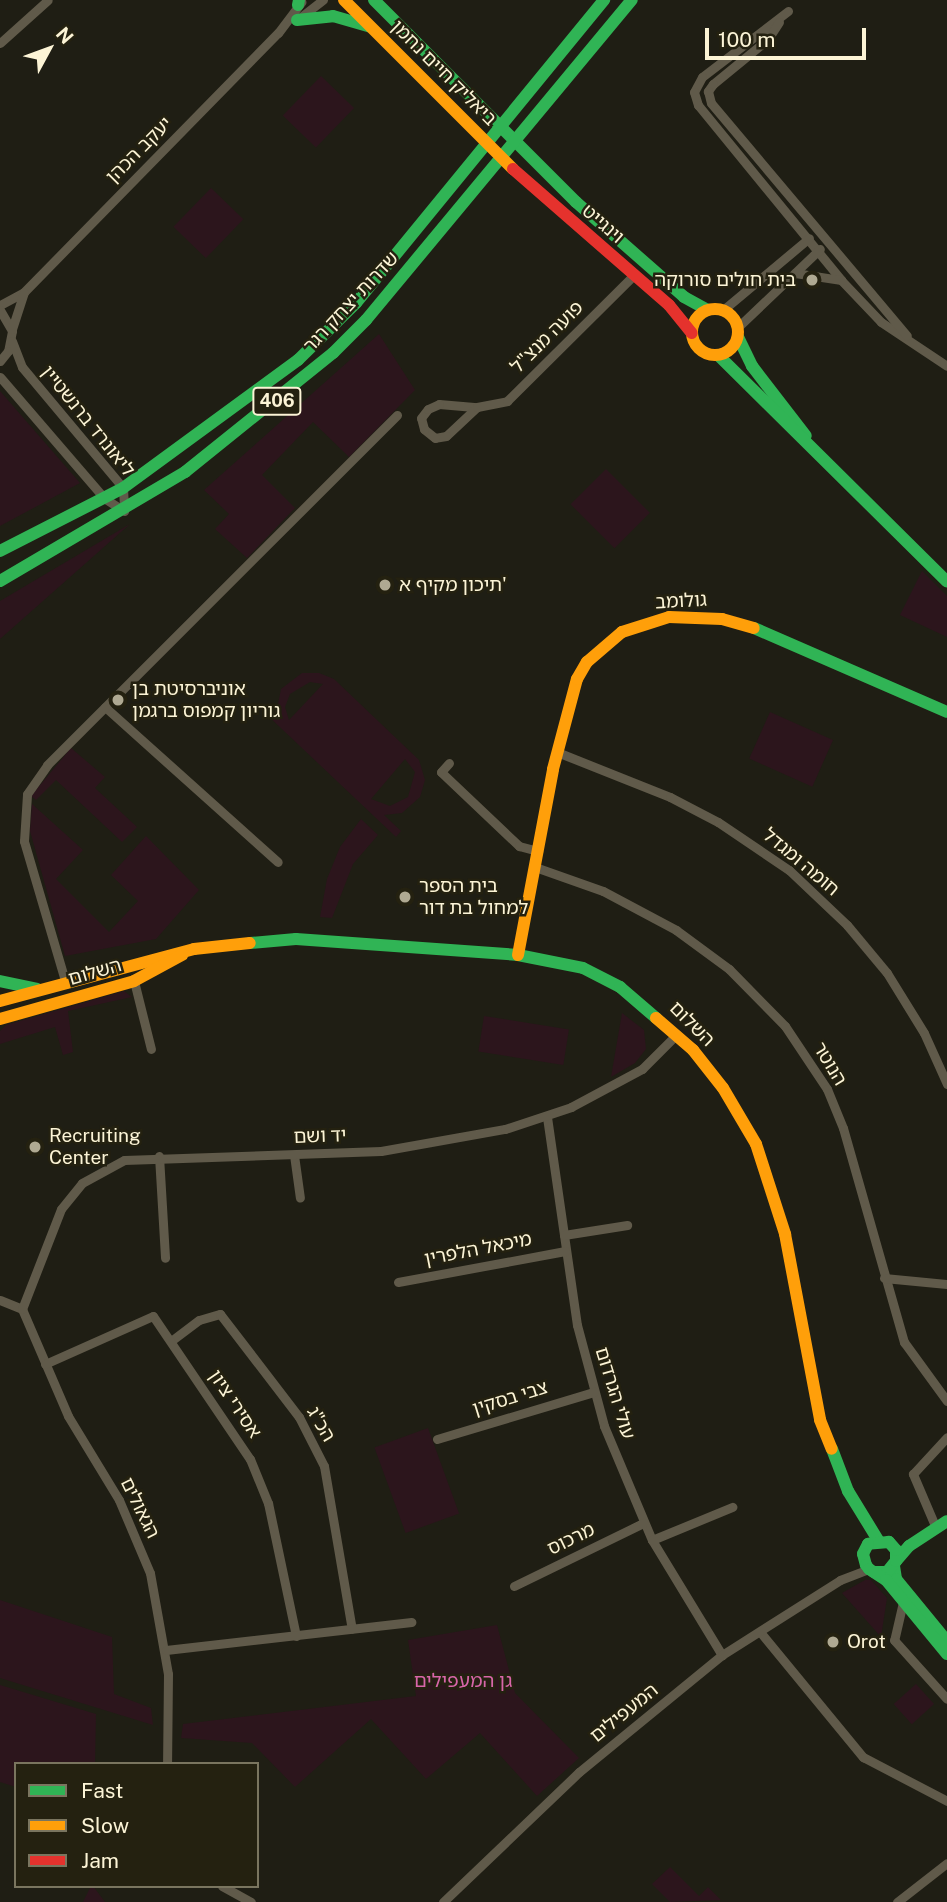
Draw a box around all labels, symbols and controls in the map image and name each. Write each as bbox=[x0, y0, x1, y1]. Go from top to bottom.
north arrow bbox=[14, 14, 84, 84]
scale bar bbox=[709, 14, 870, 58]
street label: ביאליק חיים נחמן bbox=[387, 16, 501, 130]
text: N bbox=[52, 22, 78, 48]
text: 100 m bbox=[718, 27, 775, 52]
street label: יעקב הכהן bbox=[101, 112, 177, 188]
street label: וינגייט bbox=[577, 200, 629, 248]
street label: שדרות יצחק רגר bbox=[299, 247, 403, 357]
place label: בית חולים סורוקה bbox=[654, 269, 796, 291]
marker: בית חולים סורוקה bbox=[802, 270, 822, 290]
street label: פועה מנצ"ל bbox=[506, 296, 588, 378]
street label: ליאונרד ברנשטיין bbox=[36, 361, 140, 481]
road number: 406 bbox=[251, 386, 303, 416]
place label: תיכון מקיף א' bbox=[399, 574, 507, 596]
marker: תיכון מקיף א' bbox=[377, 577, 393, 593]
street label: גולומב bbox=[655, 588, 707, 614]
place label: אוניברסיטת בן גוריון קמפוס ברגמן bbox=[132, 678, 280, 722]
marker: אוניברסיטת בן גוריון קמפוס ברגמן bbox=[110, 692, 126, 708]
street label: חומה ומגדל bbox=[758, 823, 844, 901]
place label: בית הספר למחול בת דור bbox=[419, 875, 529, 919]
marker: בית הספר למחול בת דור bbox=[397, 889, 413, 905]
street label: השלום bbox=[66, 954, 124, 990]
street label: השלום bbox=[665, 997, 719, 1051]
street label: הנוטר bbox=[808, 1038, 852, 1090]
street label: יד ושם bbox=[293, 1124, 347, 1148]
place label: Recruiting Center bbox=[49, 1125, 141, 1169]
marker: Recruiting Center bbox=[27, 1139, 43, 1155]
street label: מיכאל הלפרין bbox=[422, 1227, 534, 1271]
street label: עולי הגרדום bbox=[590, 1344, 640, 1442]
street label: אסירי ציון bbox=[204, 1366, 266, 1442]
street label: צבי בסקין bbox=[470, 1376, 550, 1420]
street label: הכ"ג bbox=[302, 1402, 340, 1446]
street label: הגאולים bbox=[116, 1474, 164, 1542]
street label: מרכוס bbox=[544, 1518, 598, 1560]
place label: Orot bbox=[847, 1631, 886, 1653]
marker: Orot bbox=[825, 1634, 841, 1650]
park label: גן המעפילים bbox=[414, 1670, 512, 1692]
street label: המעפילים bbox=[585, 1679, 663, 1747]
legend bbox=[14, 1762, 259, 1888]
text: Fast bbox=[81, 1778, 123, 1803]
text: Slow bbox=[81, 1813, 129, 1838]
text: Jam bbox=[81, 1848, 119, 1873]

